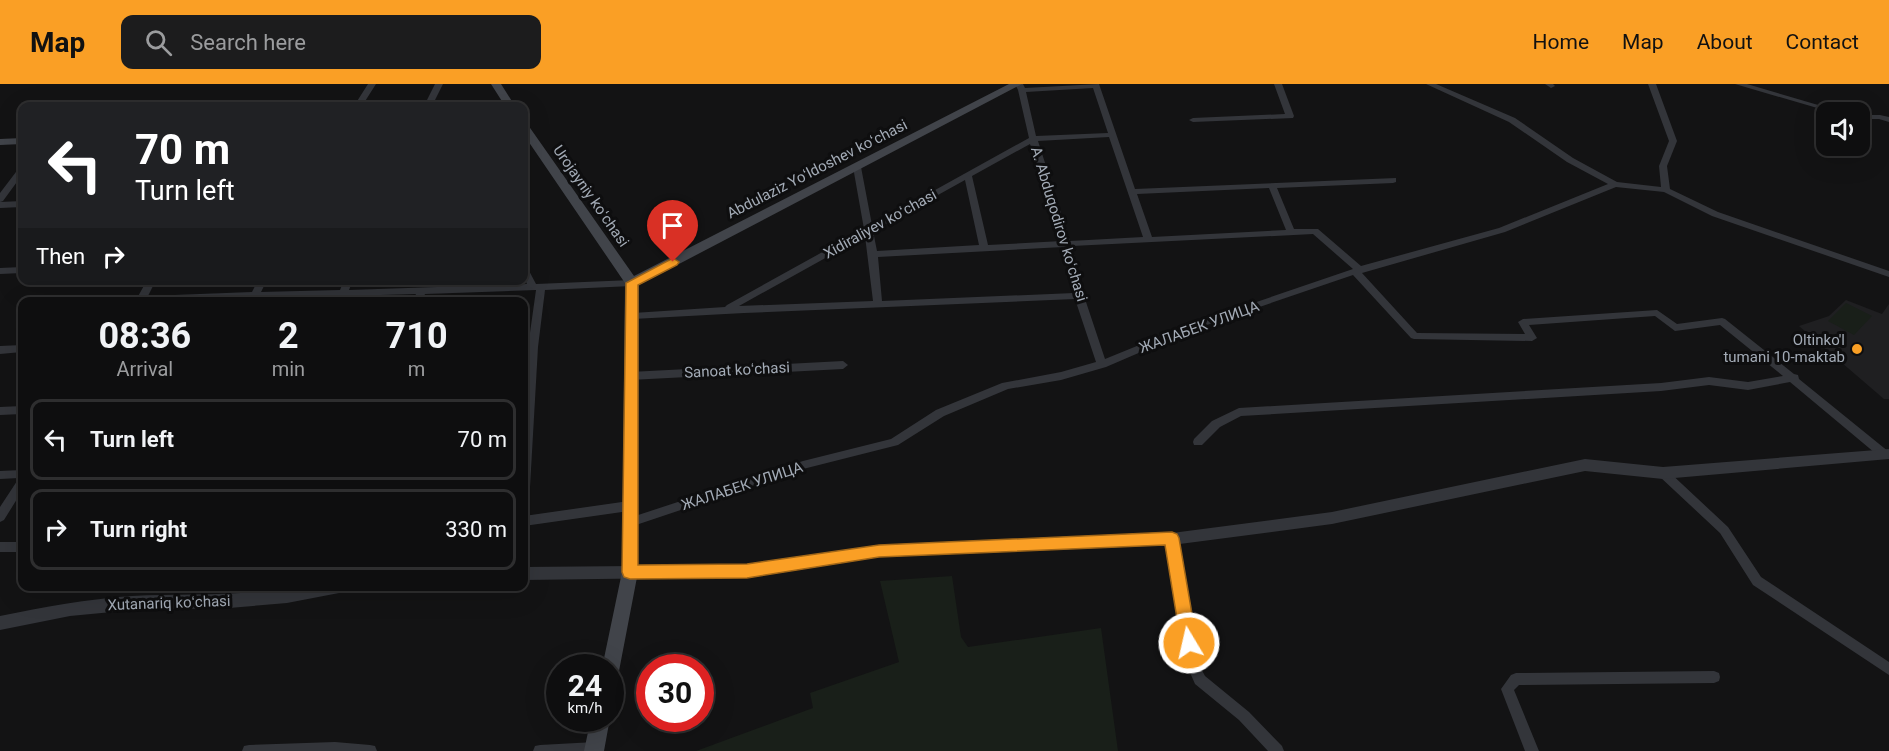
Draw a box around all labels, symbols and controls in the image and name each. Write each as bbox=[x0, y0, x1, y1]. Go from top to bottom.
search box bbox=[121, 15, 541, 69]
text: Map bbox=[30, 26, 85, 59]
icon: search bbox=[142, 26, 175, 59]
text: Search here bbox=[190, 30, 306, 55]
text: Home bbox=[1533, 30, 1589, 54]
text: Map bbox=[1622, 30, 1664, 54]
text: About bbox=[1697, 30, 1753, 54]
text: Contact bbox=[1786, 30, 1859, 54]
map controls bbox=[1816, 102, 1870, 156]
button: sound bbox=[1816, 102, 1870, 156]
street label: Abdulaziz Yoʻldoshev koʻchasi bbox=[724, 116, 910, 222]
text: 70 m bbox=[135, 125, 230, 174]
icon: left bbox=[36, 126, 114, 204]
street label: Urоjayniy koʻchasi bbox=[549, 142, 633, 250]
street label: A. Abduqodirov koʻchasi bbox=[1027, 144, 1091, 304]
text: Turn left bbox=[135, 175, 235, 207]
street label: Xidiraliyev koʻchasi bbox=[820, 185, 940, 263]
pin bbox=[647, 200, 698, 262]
icon: arrive bbox=[656, 209, 689, 242]
icon: right bbox=[97, 240, 130, 273]
text: Then bbox=[36, 244, 85, 269]
street label: ЖАЛАБЕК УЛИЦА bbox=[1136, 297, 1262, 357]
text: 08:36 bbox=[98, 315, 191, 357]
text: 2 bbox=[278, 315, 299, 357]
text: 710 bbox=[386, 315, 448, 357]
place label: Oltinko'l tumani 10-maktab bbox=[1723, 331, 1845, 366]
marker: Oltinko'l tumani 10-maktab bbox=[1850, 342, 1864, 356]
text: Arrival bbox=[116, 357, 173, 381]
text: min bbox=[272, 357, 305, 381]
text: m bbox=[408, 357, 425, 381]
street label: Sanoat koʻchasi bbox=[684, 358, 790, 382]
icon: left bbox=[39, 423, 72, 456]
text: Turn left bbox=[90, 427, 174, 452]
text: 70 m bbox=[458, 427, 507, 452]
street label: ЖАЛАБЕК УЛИЦА bbox=[679, 458, 805, 514]
icon: right bbox=[39, 513, 72, 546]
text: Turn right bbox=[90, 517, 187, 542]
text: 330 m bbox=[445, 517, 507, 542]
street label: Xutanariq koʻchasi bbox=[107, 592, 231, 614]
position arrow bbox=[1157, 611, 1221, 675]
speed limit sign: 30 bbox=[636, 654, 714, 732]
text: 24 bbox=[568, 668, 602, 703]
text: km/h bbox=[567, 699, 603, 717]

